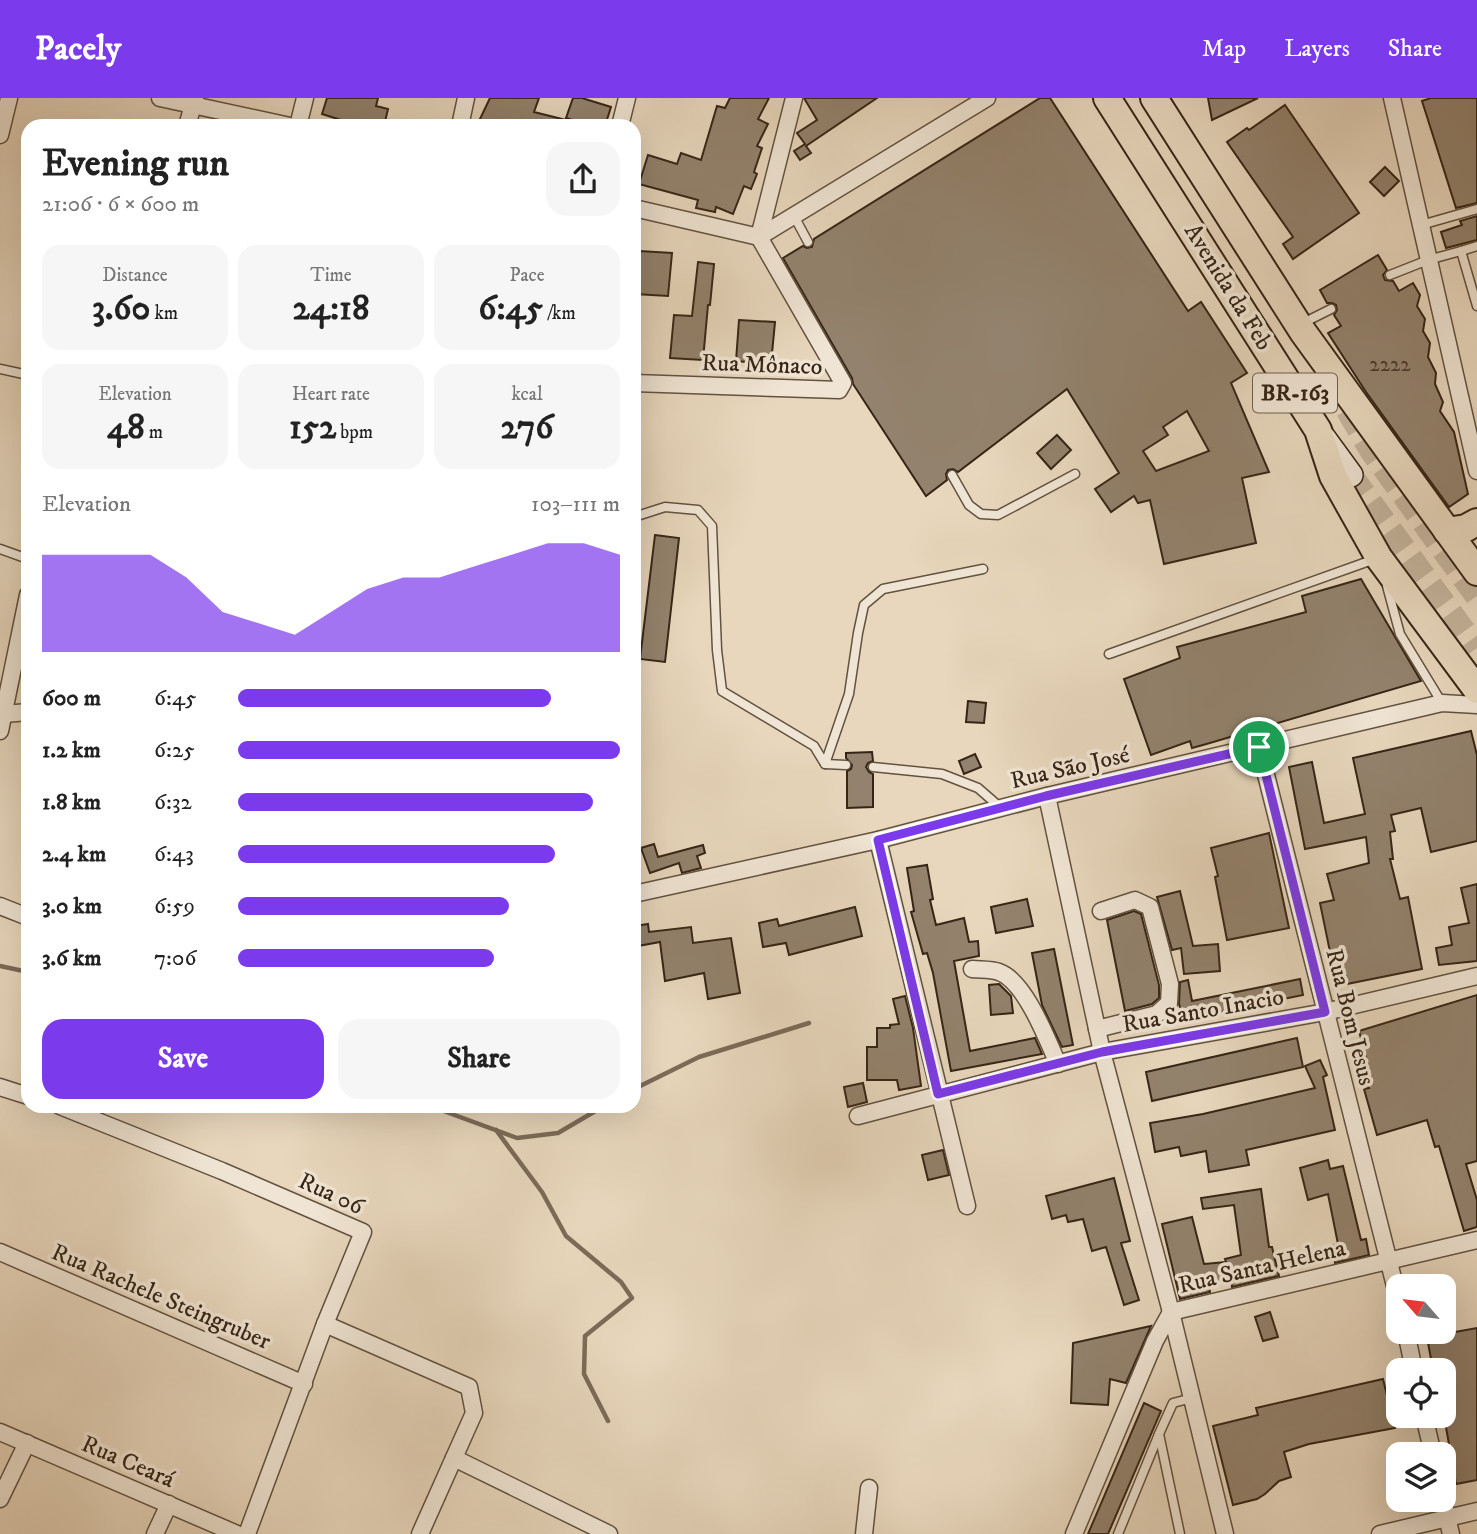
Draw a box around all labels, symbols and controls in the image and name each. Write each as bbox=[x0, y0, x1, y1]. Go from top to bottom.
text: Pacely bbox=[35, 29, 121, 70]
text: Map bbox=[1202, 34, 1246, 64]
text: Layers bbox=[1284, 34, 1350, 64]
text: Share bbox=[1388, 34, 1442, 64]
text: Evening run bbox=[42, 140, 229, 188]
button: share bbox=[546, 142, 620, 216]
text: 21:06 · 6 × 600 m bbox=[42, 190, 199, 219]
street label: Avenida da Feb bbox=[1177, 218, 1279, 356]
text: Distance bbox=[102, 264, 168, 287]
text: Time bbox=[310, 264, 352, 287]
text: Pace bbox=[509, 264, 545, 287]
text: 3.60 bbox=[92, 287, 150, 331]
text: 24:18 bbox=[293, 287, 369, 331]
text: 6:45 bbox=[478, 287, 543, 331]
text: km bbox=[150, 302, 178, 325]
text: /km bbox=[543, 302, 576, 325]
street label: Rua Mônaco bbox=[701, 348, 823, 382]
house number: 2222 bbox=[1369, 352, 1411, 378]
road number: BR-163 bbox=[1253, 374, 1337, 412]
text: Elevation bbox=[98, 383, 172, 406]
text: Heart rate bbox=[292, 383, 370, 406]
text: kcal bbox=[511, 383, 543, 406]
text: 48 bbox=[107, 406, 145, 450]
text: 152 bbox=[289, 406, 336, 450]
text: 276 bbox=[501, 406, 553, 450]
text: m bbox=[145, 421, 163, 444]
text: bpm bbox=[336, 421, 373, 444]
text: Elevation bbox=[42, 490, 131, 519]
text: 103–111 m bbox=[531, 490, 620, 519]
text: 600 m bbox=[42, 684, 101, 713]
text: 6:45 bbox=[154, 684, 197, 713]
pin bbox=[1229, 717, 1289, 777]
icon: arrive bbox=[1240, 728, 1278, 766]
text: 1.2 km bbox=[42, 736, 101, 765]
text: 6:25 bbox=[154, 736, 195, 765]
street label: Rua São José bbox=[1008, 740, 1132, 796]
text: 1.8 km bbox=[42, 788, 101, 817]
text: 6:32 bbox=[154, 788, 192, 817]
text: 2.4 km bbox=[42, 840, 106, 869]
text: 6:43 bbox=[154, 840, 194, 869]
text: 3.0 km bbox=[42, 892, 102, 921]
text: 6:59 bbox=[154, 892, 195, 921]
text: 3.6 km bbox=[42, 944, 102, 973]
text: 7:06 bbox=[154, 944, 196, 973]
street label: Rua Bom Jesus bbox=[1319, 946, 1381, 1088]
street label: Rua Santo Inacio bbox=[1120, 982, 1286, 1040]
button: Save bbox=[42, 1019, 324, 1099]
button: Share bbox=[338, 1019, 620, 1099]
street label: Rua 06 bbox=[294, 1166, 370, 1223]
street label: Rua Santa Helena bbox=[1175, 1233, 1349, 1301]
street label: Rua Rachele Steingruber bbox=[47, 1237, 275, 1357]
north arrow bbox=[1386, 1274, 1456, 1344]
map controls bbox=[1386, 1274, 1456, 1512]
button: locate bbox=[1386, 1358, 1456, 1428]
street label: Rua Ceará bbox=[77, 1429, 180, 1495]
button: layers bbox=[1386, 1442, 1456, 1512]

